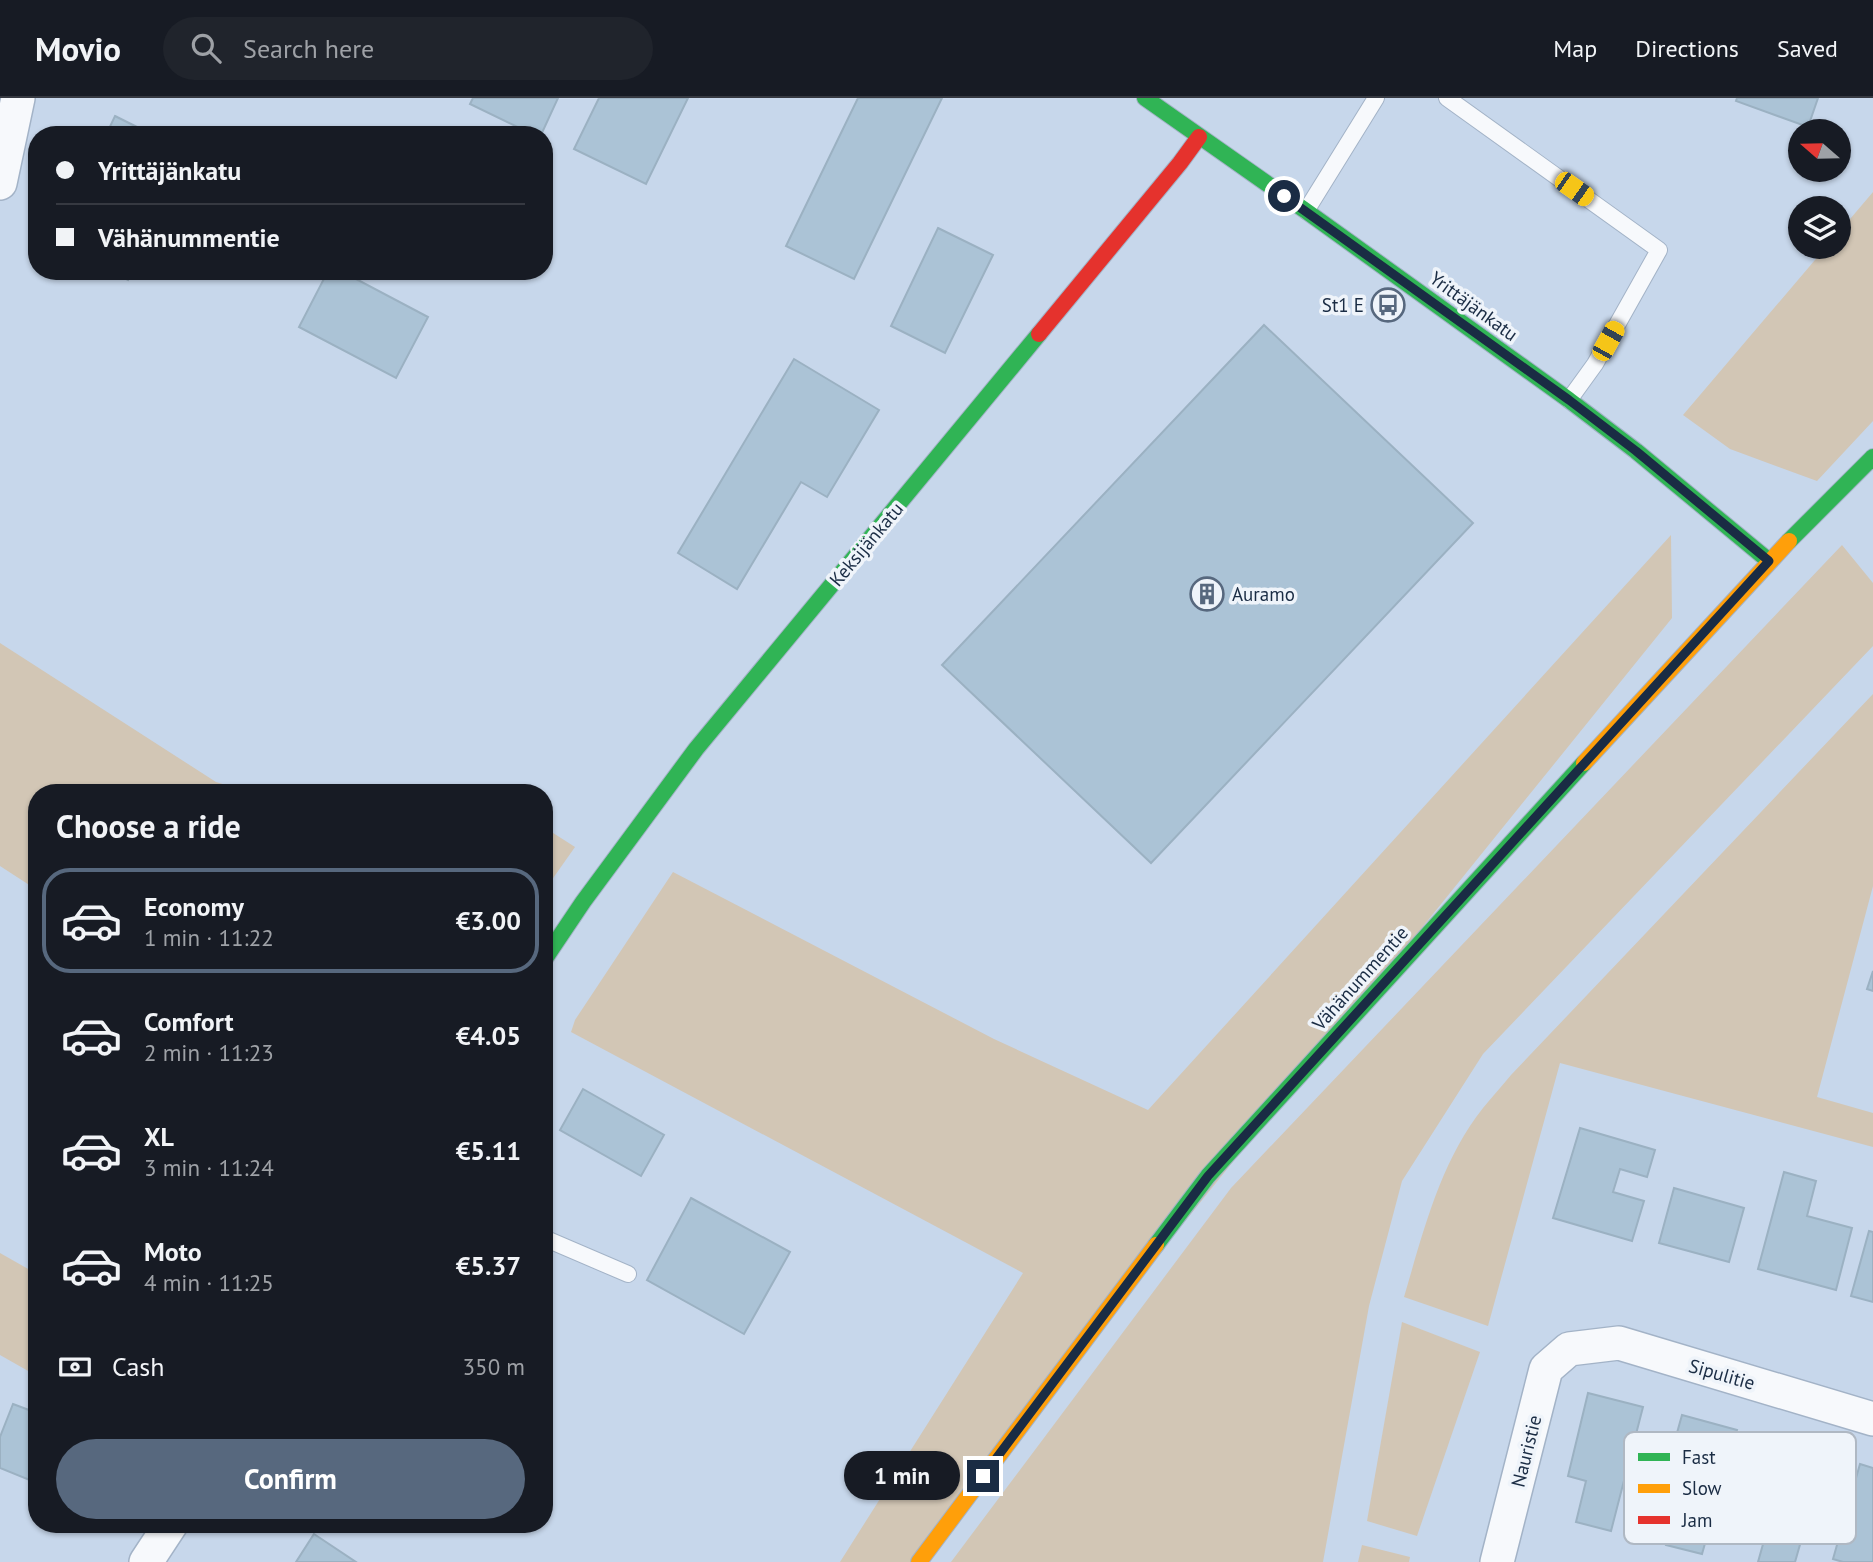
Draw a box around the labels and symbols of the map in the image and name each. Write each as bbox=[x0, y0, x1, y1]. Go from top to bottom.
north arrow bbox=[1788, 119, 1852, 182]
car bbox=[1551, 168, 1598, 210]
route start bbox=[1268, 180, 1300, 212]
street label: Yrittäjänkatu bbox=[1425, 266, 1523, 346]
bus stop icon: St1 E bbox=[1369, 286, 1407, 324]
place label: St1 E bbox=[1322, 293, 1364, 317]
car bbox=[1589, 318, 1628, 364]
street label: Keksijänkatu bbox=[824, 497, 908, 591]
building icon: Auramo bbox=[1188, 575, 1226, 613]
place label: Auramo bbox=[1232, 582, 1295, 606]
street label: Vähänummentie bbox=[1306, 921, 1413, 1036]
street label: Sipulitie bbox=[1686, 1353, 1758, 1395]
street label: Nauristie bbox=[1506, 1413, 1546, 1489]
legend bbox=[1624, 1432, 1856, 1544]
text: Fast bbox=[1682, 1445, 1716, 1469]
callout: 1 min bbox=[843, 1452, 958, 1500]
route end bbox=[967, 1460, 999, 1492]
text: Slow bbox=[1682, 1476, 1722, 1500]
text: Jam bbox=[1681, 1508, 1712, 1532]

